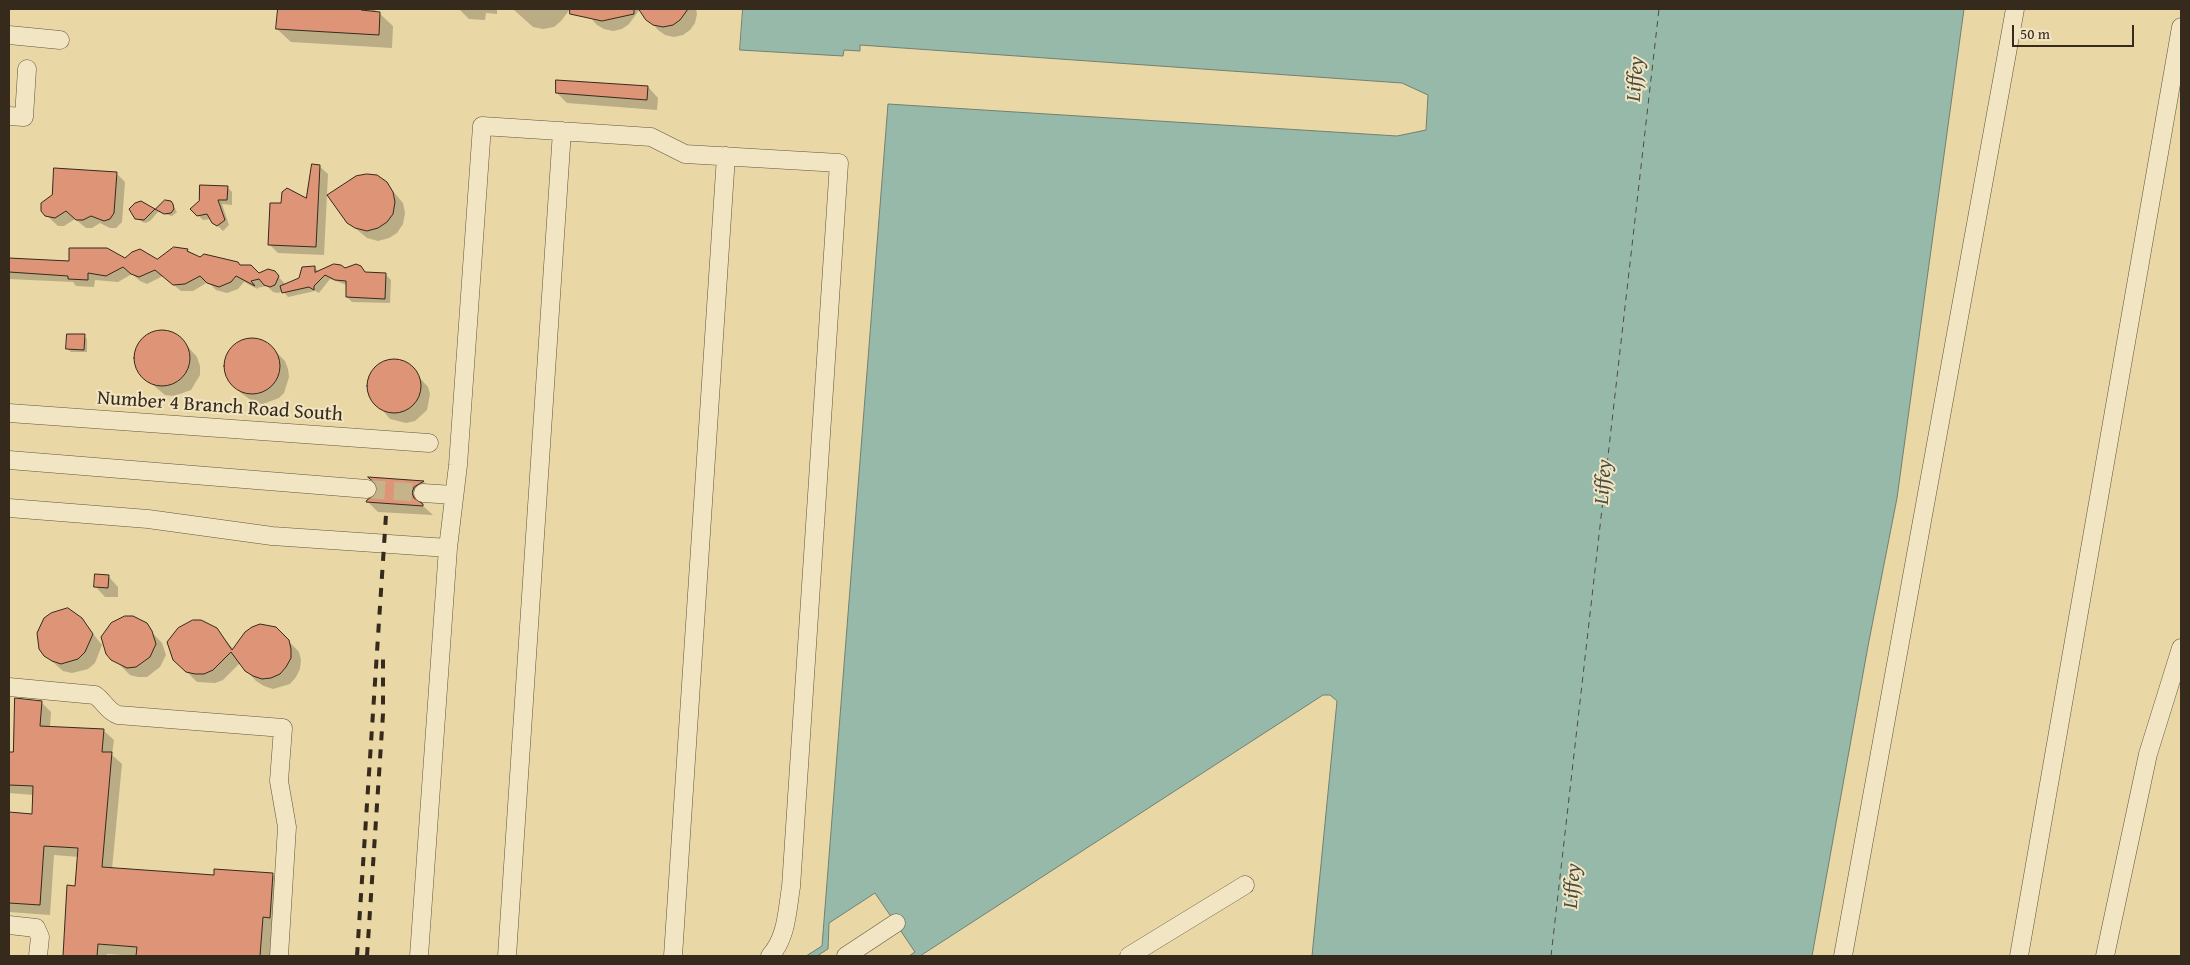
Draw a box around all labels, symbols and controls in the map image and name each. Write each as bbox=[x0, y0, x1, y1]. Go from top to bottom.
scale bar bbox=[2015, 15, 2138, 47]
text: 50 m bbox=[2020, 23, 2050, 44]
water label: Liffey bbox=[1622, 56, 1650, 102]
street label: Number 4 Branch Road South bbox=[96, 386, 344, 428]
water label: Liffey bbox=[1590, 459, 1618, 505]
water label: Liffey bbox=[1559, 863, 1587, 909]

